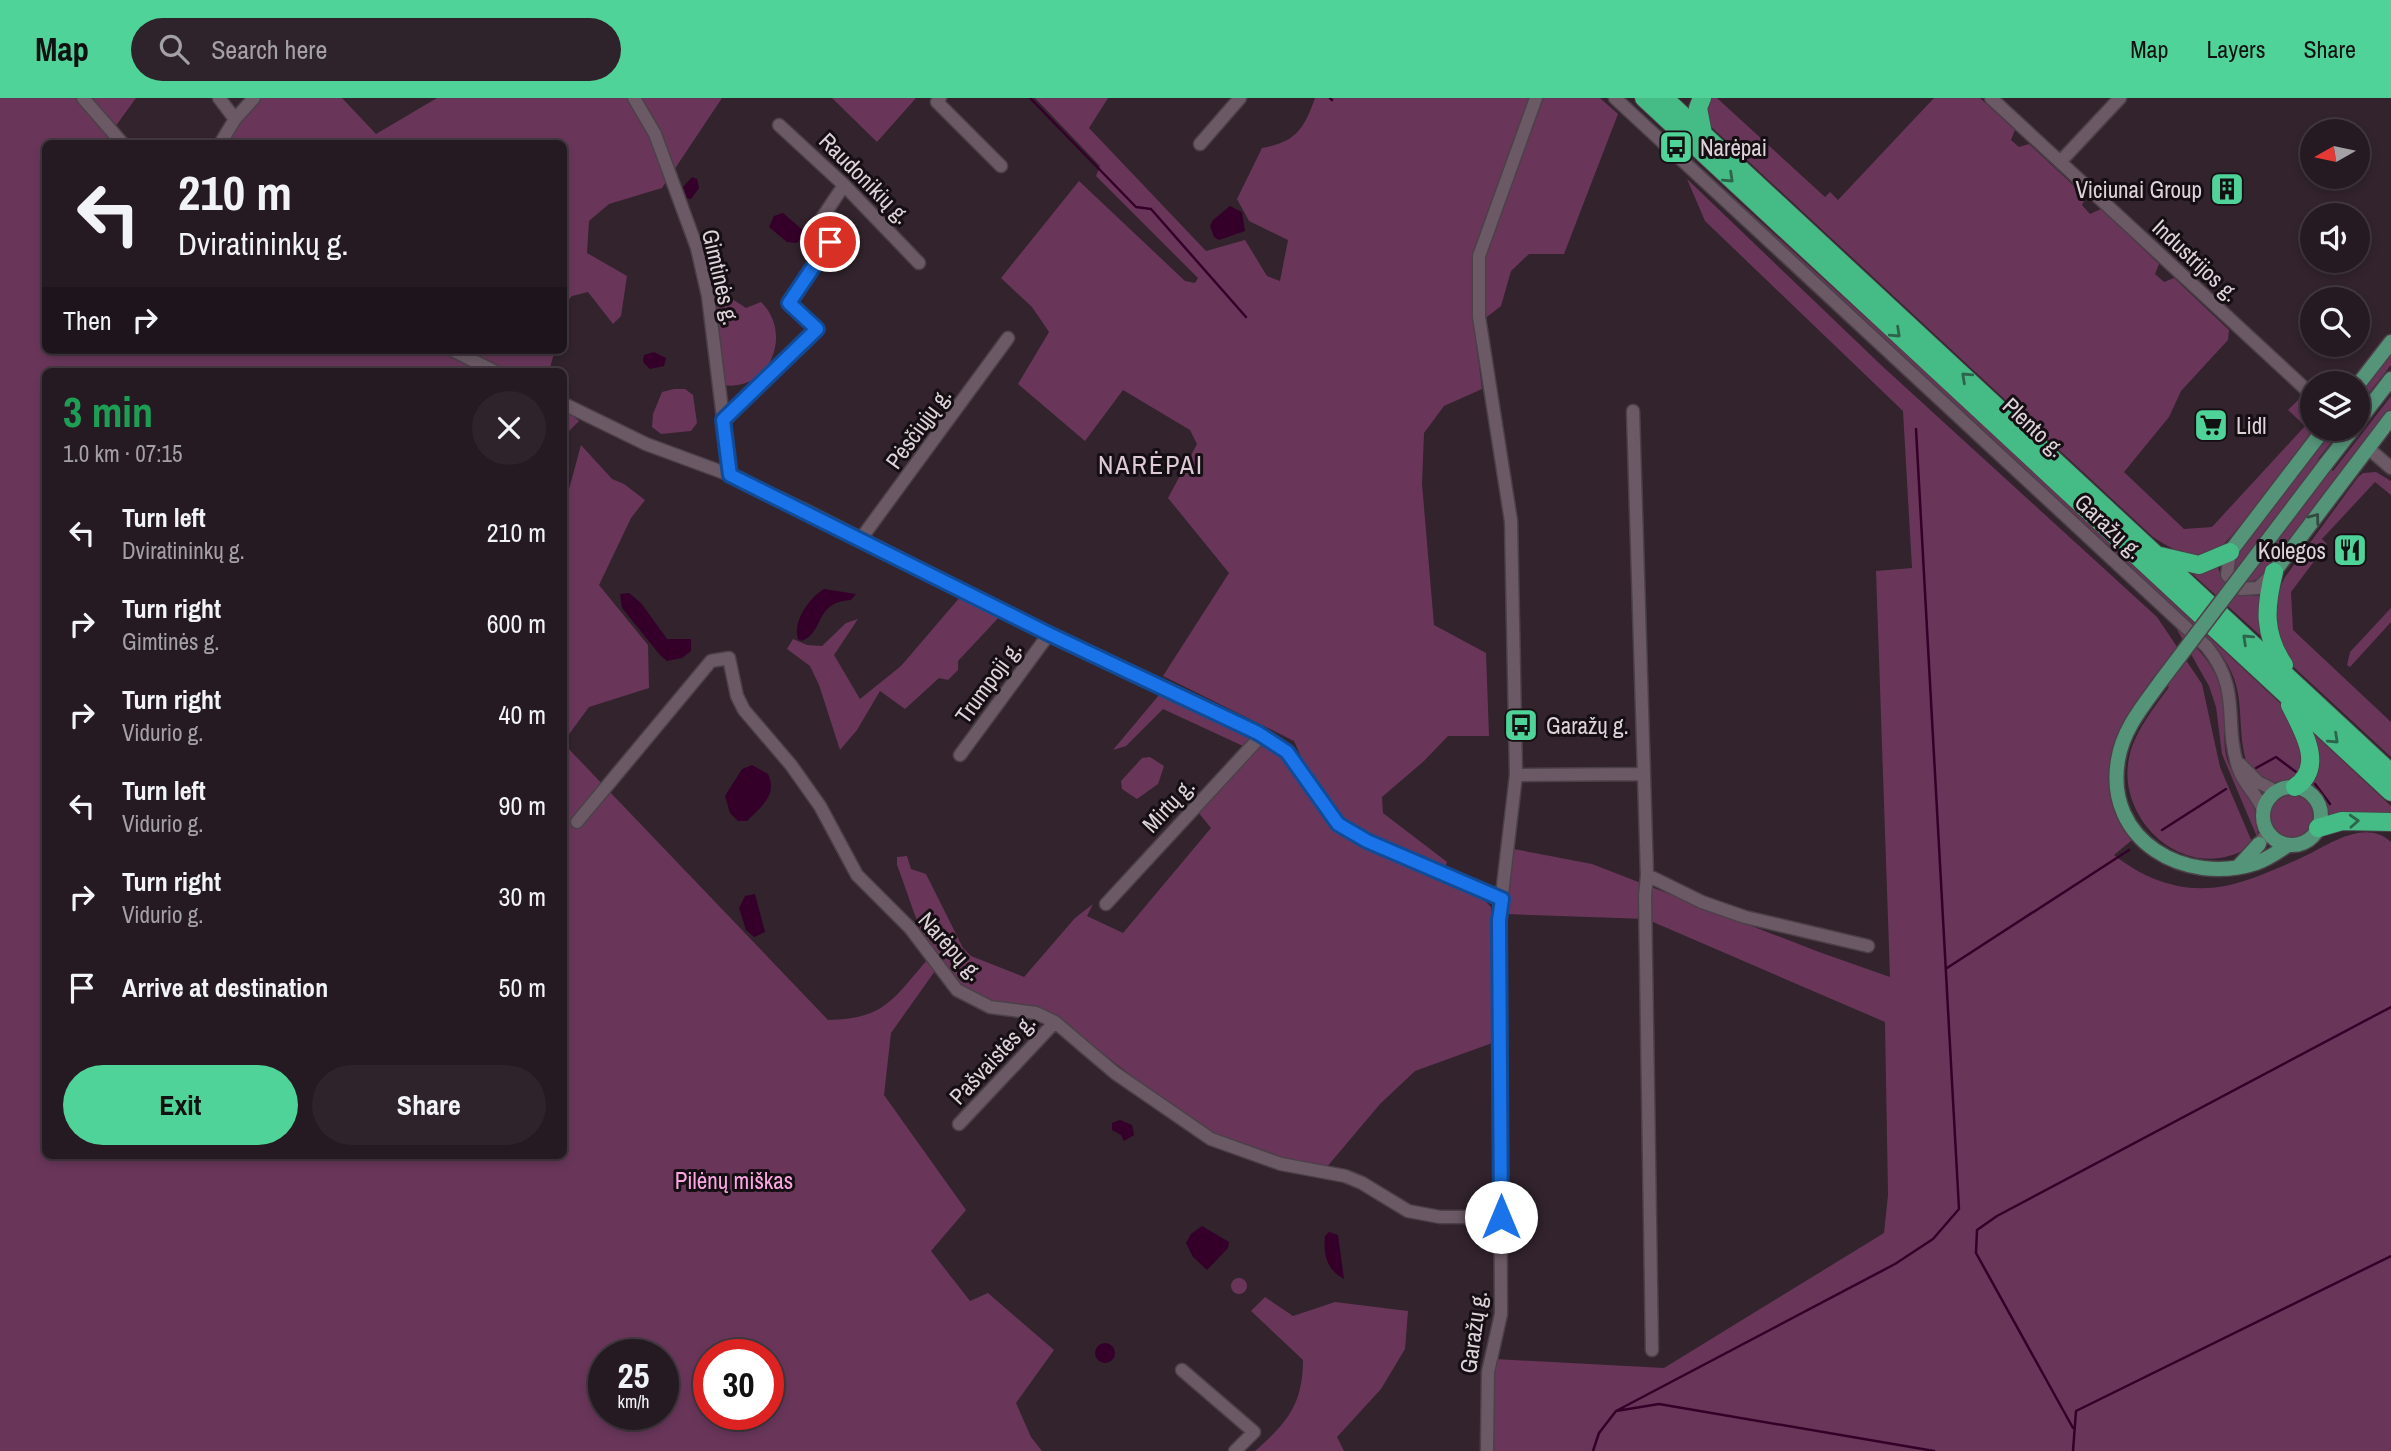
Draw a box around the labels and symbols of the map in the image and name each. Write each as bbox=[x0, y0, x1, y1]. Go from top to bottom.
north arrow bbox=[2300, 119, 2370, 189]
street label: Raudonikių g. bbox=[813, 126, 917, 230]
bus stop icon: Narėpai bbox=[1657, 128, 1695, 166]
place label: Narėpai bbox=[1700, 132, 1767, 163]
one-way arrow bbox=[1721, 170, 1734, 182]
building icon: Viciunai Group bbox=[2208, 170, 2246, 208]
place label: Viciunai Group bbox=[2075, 174, 2202, 205]
pin bbox=[800, 212, 860, 272]
street label: Industrijos g. bbox=[2146, 212, 2246, 308]
street label: Gimtinės g. bbox=[695, 226, 747, 328]
one-way arrow bbox=[1888, 325, 1901, 337]
one-way arrow bbox=[1961, 373, 1974, 386]
street label: Pėsčiųjų g. bbox=[878, 381, 958, 475]
street label: Plento g. bbox=[1996, 390, 2072, 464]
supermarket icon: Lidl bbox=[2192, 406, 2230, 444]
place label: Lidl bbox=[2236, 410, 2266, 441]
district label: NARĖPAI bbox=[1098, 447, 1204, 482]
street label: Garažų g. bbox=[2068, 486, 2150, 566]
one-way arrow bbox=[2307, 513, 2320, 525]
restaurant icon: Kolegos bbox=[2331, 531, 2369, 569]
place label: Kolegos bbox=[2258, 535, 2326, 566]
one-way arrow bbox=[2242, 634, 2255, 647]
street label: Trumpoji g. bbox=[948, 635, 1028, 729]
bus stop icon: Garažų g. bbox=[1502, 706, 1540, 744]
place label: Garažų g. bbox=[1546, 710, 1629, 741]
one-way arrow bbox=[2326, 731, 2339, 743]
street label: Mirtų g. bbox=[1135, 771, 1201, 839]
one-way arrow bbox=[2349, 813, 2360, 828]
street label: Narėpų g. bbox=[912, 905, 990, 987]
street label: Pašvaistės g. bbox=[942, 1007, 1042, 1111]
park label: Pilėnų miškas bbox=[675, 1165, 793, 1196]
position arrow bbox=[1464, 1180, 1538, 1254]
street label: Garažų g. bbox=[1452, 1289, 1494, 1375]
speed limit sign: 30 bbox=[693, 1339, 784, 1430]

